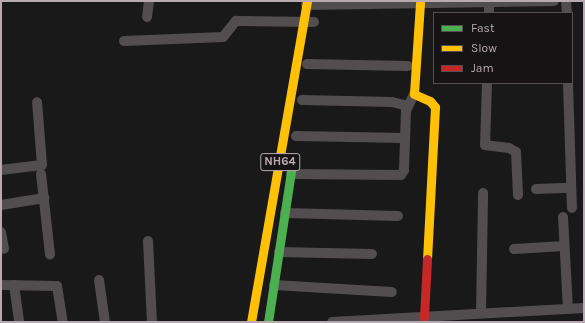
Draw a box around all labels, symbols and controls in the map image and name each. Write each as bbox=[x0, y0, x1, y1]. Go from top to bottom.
legend bbox=[433, 12, 573, 84]
text: Fast bbox=[471, 21, 494, 35]
text: Slow bbox=[471, 41, 497, 55]
text: Jam bbox=[471, 61, 494, 75]
road number: NH64 bbox=[260, 152, 300, 172]

